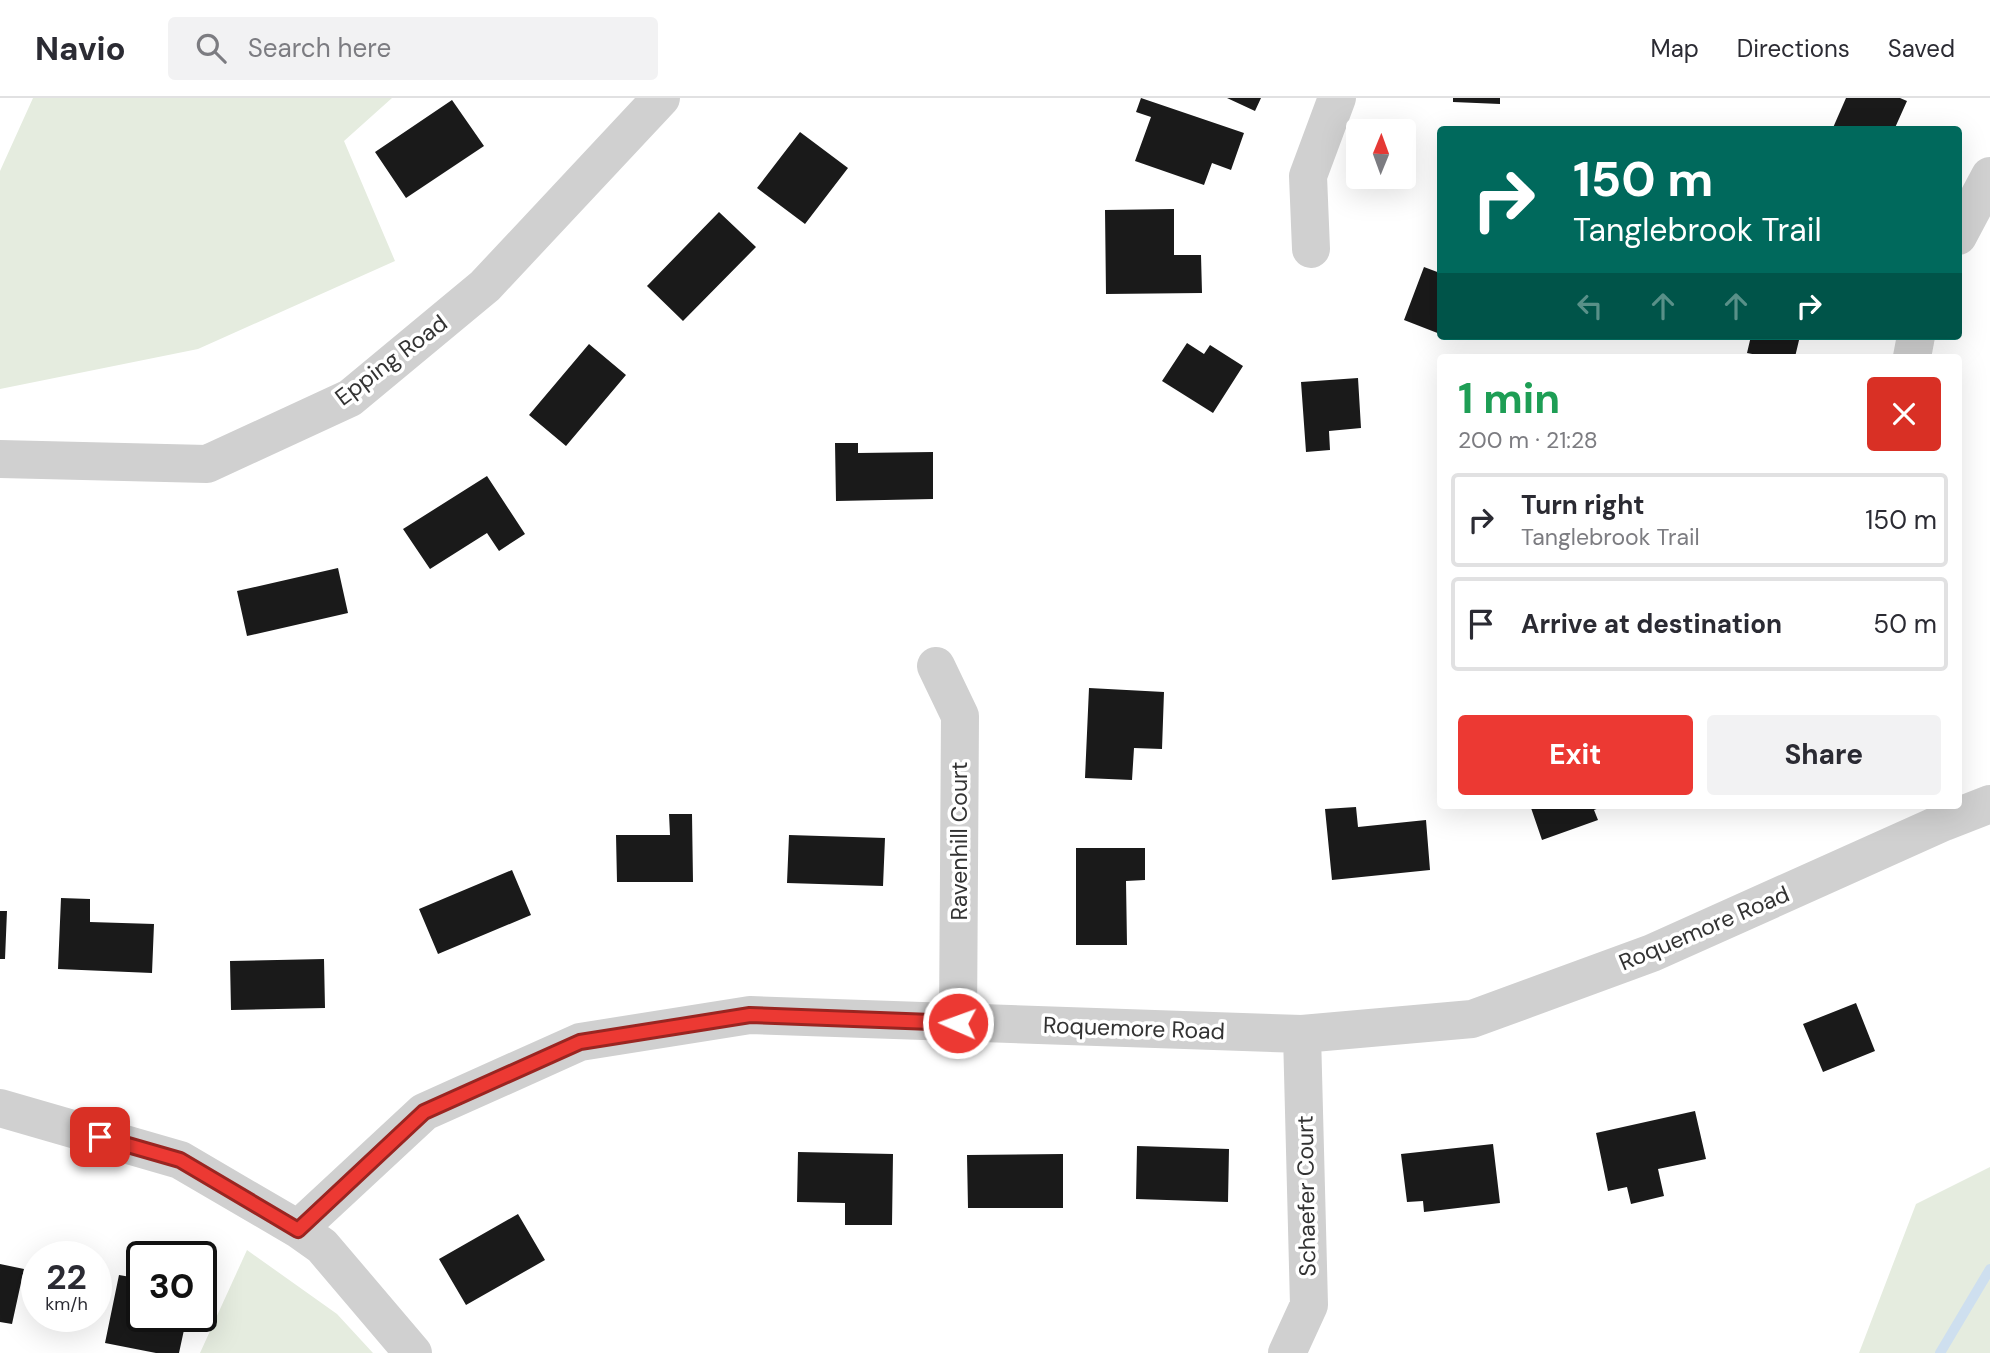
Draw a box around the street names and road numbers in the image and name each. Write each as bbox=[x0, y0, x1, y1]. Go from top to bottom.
street label: Epping Road bbox=[329, 308, 453, 412]
street label: Ravenhill Court bbox=[944, 761, 974, 921]
street label: Roquemore Road bbox=[1614, 879, 1794, 977]
street label: Roquemore Road bbox=[1042, 1010, 1226, 1046]
street label: Schaefer Court bbox=[1290, 1115, 1322, 1277]

